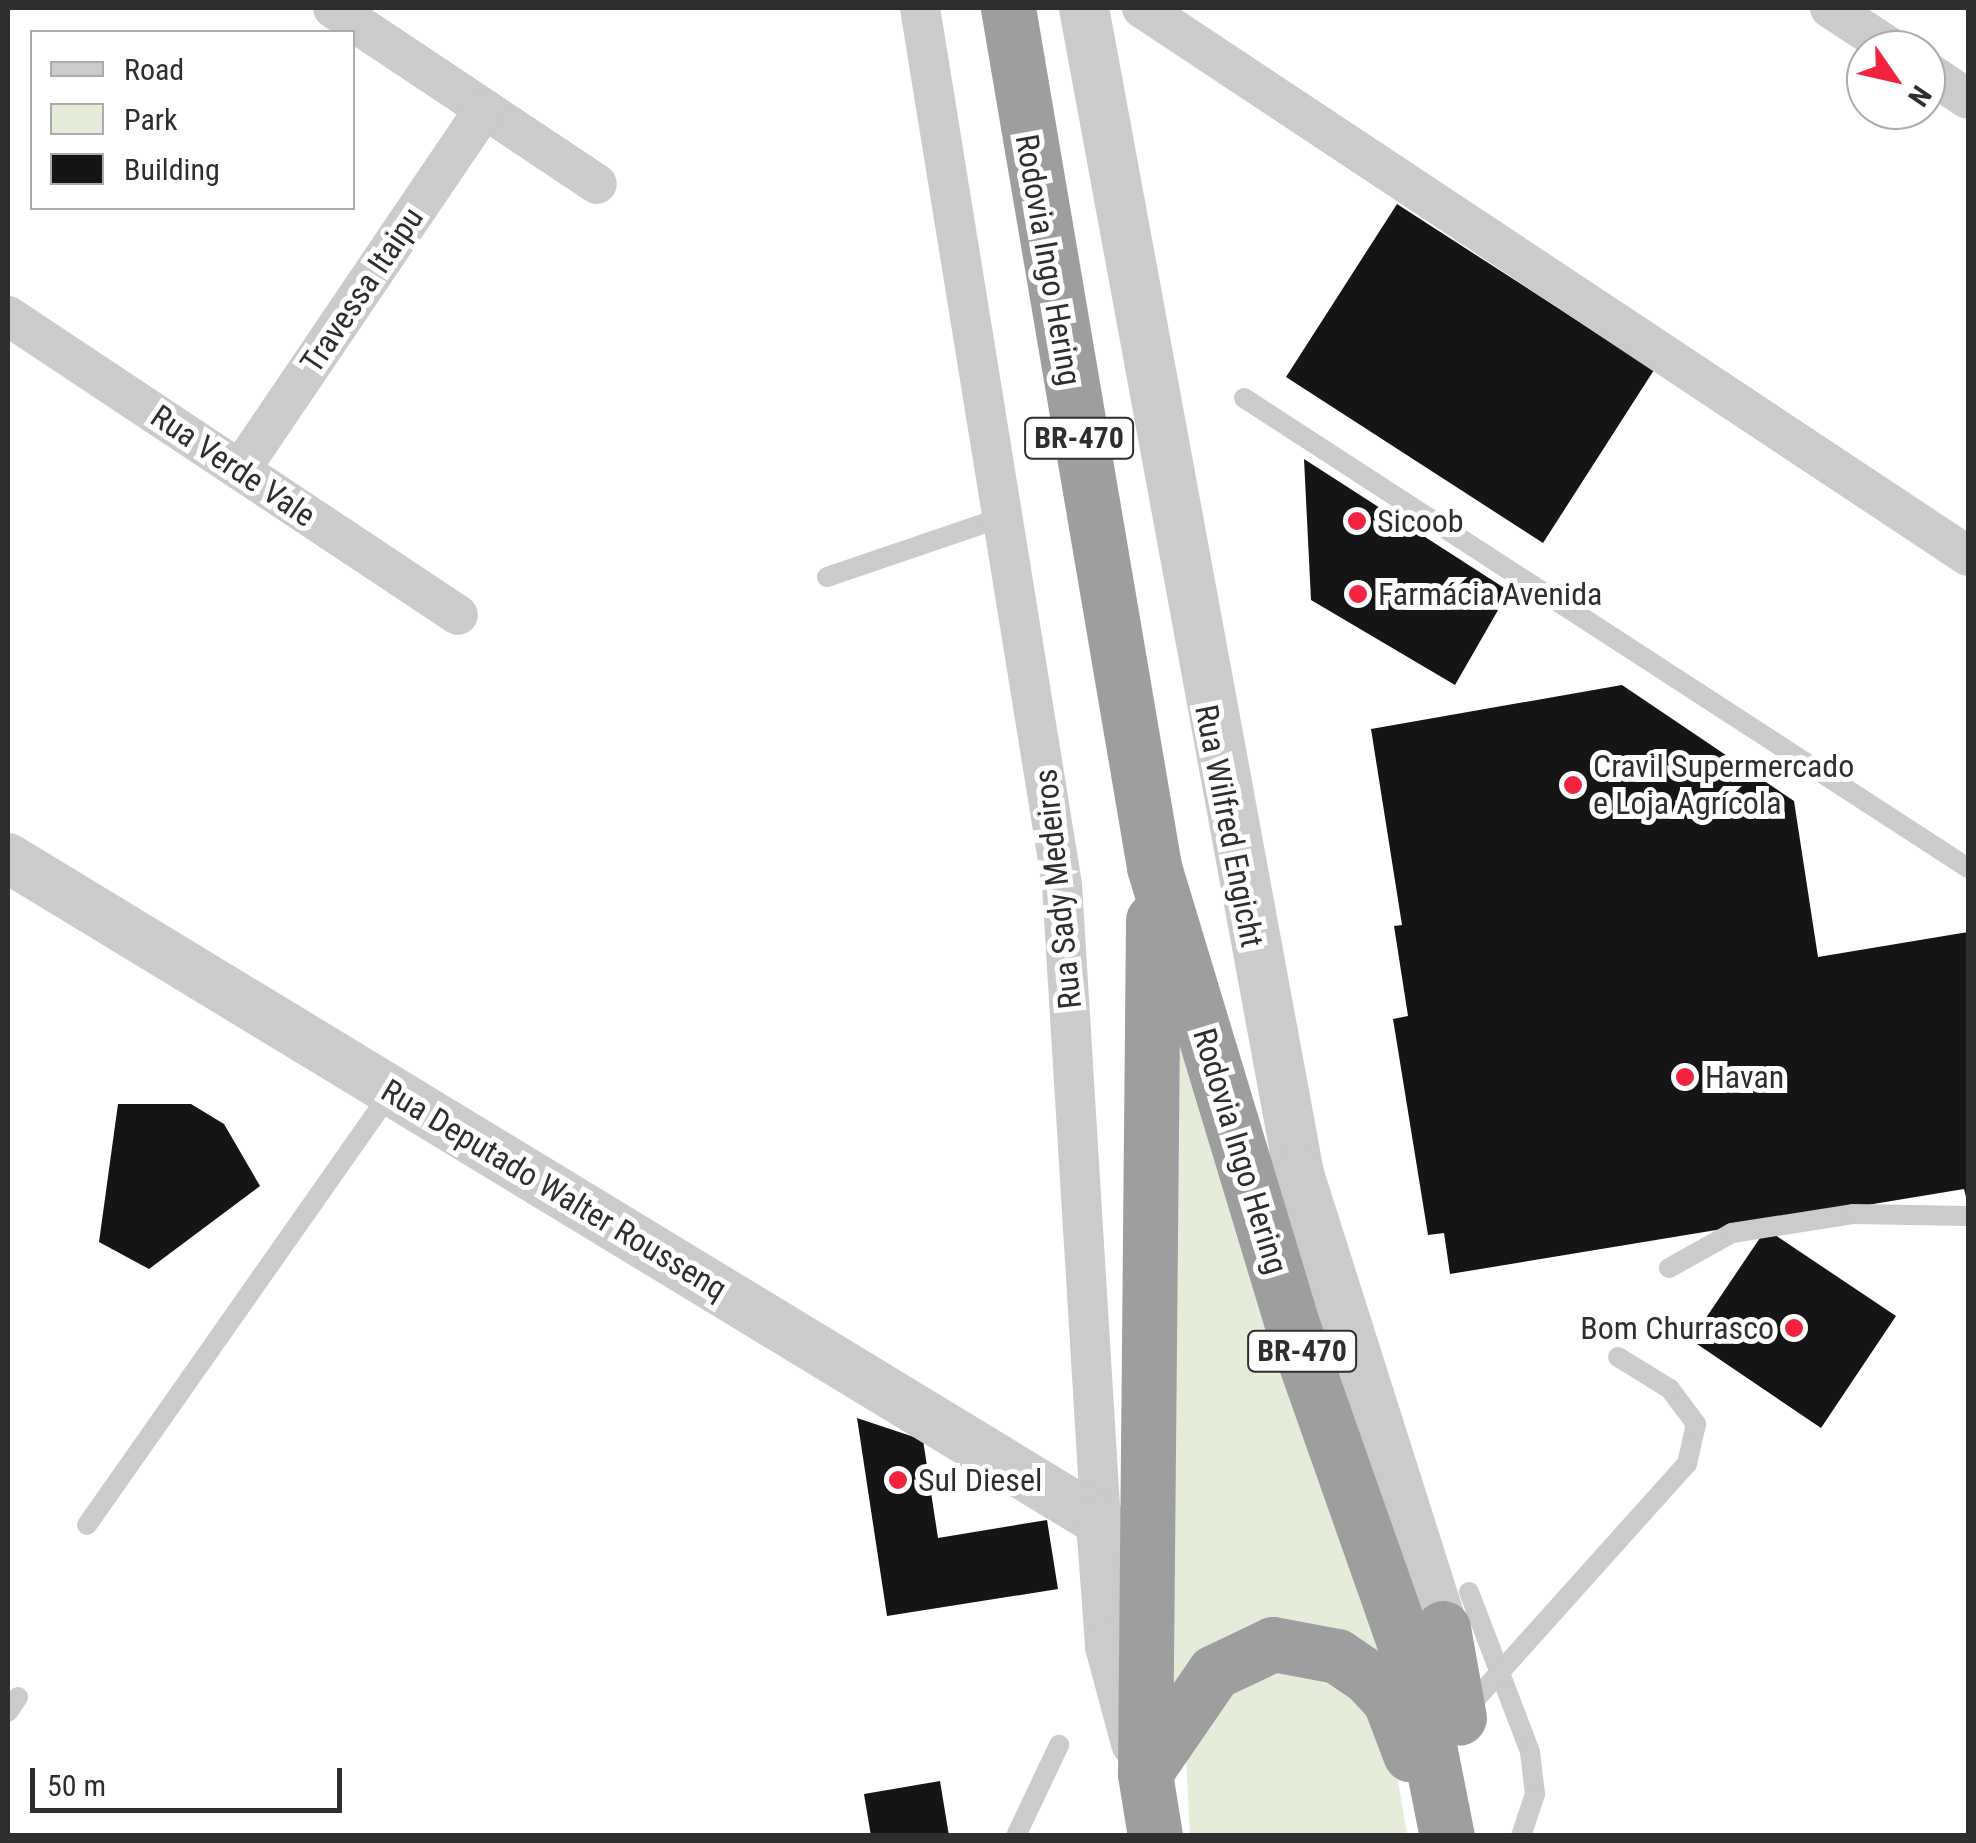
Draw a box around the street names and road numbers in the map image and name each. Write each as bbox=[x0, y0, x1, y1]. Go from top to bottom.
street label: Rodovia Ingo Hering bbox=[1007, 131, 1089, 389]
street label: Travessa Itaipu bbox=[293, 200, 431, 380]
street label: Rua Verde Vale bbox=[144, 397, 322, 535]
road number: BR-470 bbox=[1024, 413, 1134, 463]
street label: Rua Wilfred Engicht bbox=[1187, 701, 1271, 951]
street label: Rua Sady Medeiros bbox=[1026, 767, 1090, 1011]
street label: Rodovia Ingo Hering bbox=[1184, 1024, 1296, 1278]
street label: Rua Deputado Walter Roussenq bbox=[374, 1072, 734, 1308]
road number: BR-470 bbox=[1247, 1326, 1357, 1376]

